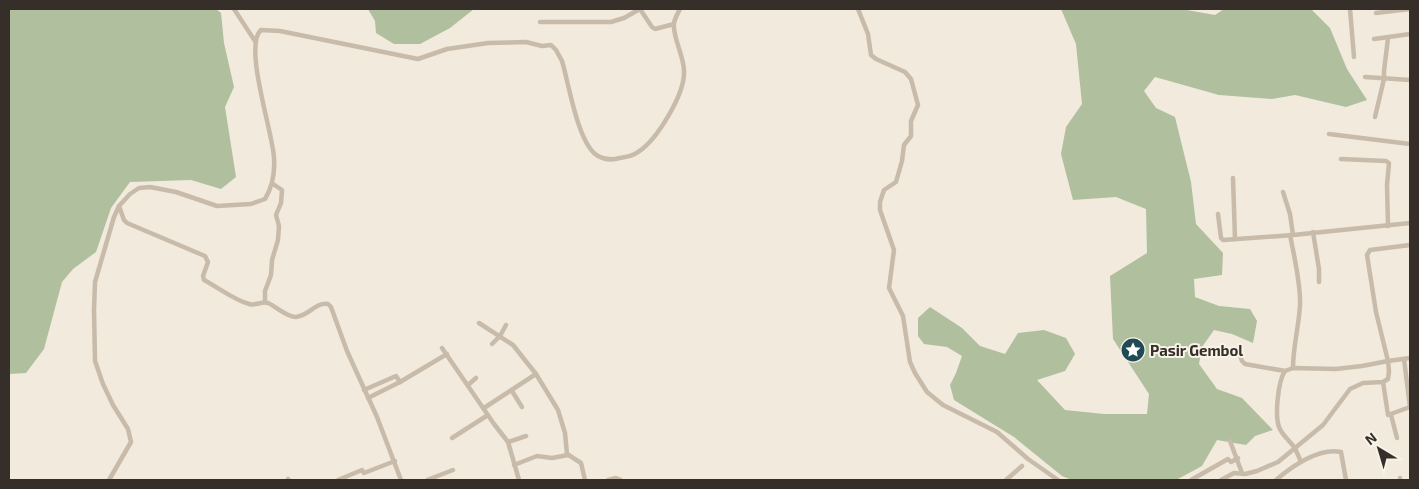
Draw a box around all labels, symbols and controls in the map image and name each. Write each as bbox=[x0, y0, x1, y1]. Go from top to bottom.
place icon: Pasir Gembol bbox=[1120, 337, 1146, 363]
place label: Pasir Gembol bbox=[1150, 341, 1243, 359]
north arrow bbox=[1354, 424, 1404, 474]
text: N bbox=[1361, 429, 1380, 448]

